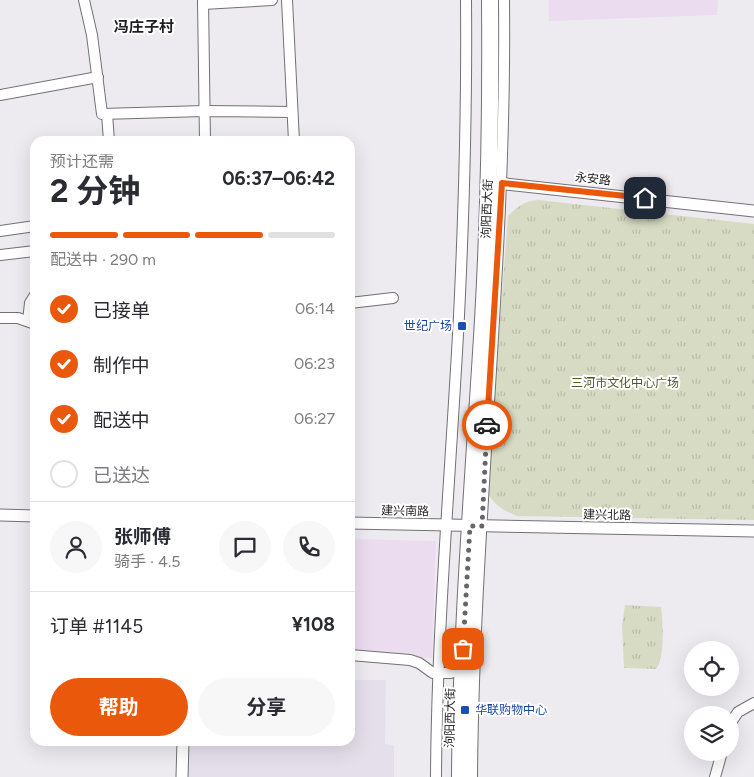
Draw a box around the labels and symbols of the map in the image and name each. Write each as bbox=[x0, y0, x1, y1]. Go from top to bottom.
district label: 冯庄子村 bbox=[114, 18, 174, 36]
street label: 永安路 bbox=[574, 170, 612, 188]
pin bbox=[624, 177, 666, 219]
street label: 泃阳西大街 bbox=[479, 179, 495, 239]
place label: 世纪广场 bbox=[404, 319, 452, 333]
marker: 世纪广场 bbox=[456, 320, 468, 332]
park label: 三河市文化中心广场 bbox=[571, 376, 679, 390]
courier bbox=[462, 400, 512, 450]
street label: 建兴南路 bbox=[381, 504, 429, 518]
street label: 建兴北路 bbox=[583, 508, 631, 522]
pin bbox=[442, 628, 484, 670]
street label: 泃阳西大街 bbox=[442, 688, 458, 748]
place label: 华联购物中心 bbox=[475, 703, 547, 717]
marker: 华联购物中心 bbox=[459, 704, 471, 716]

